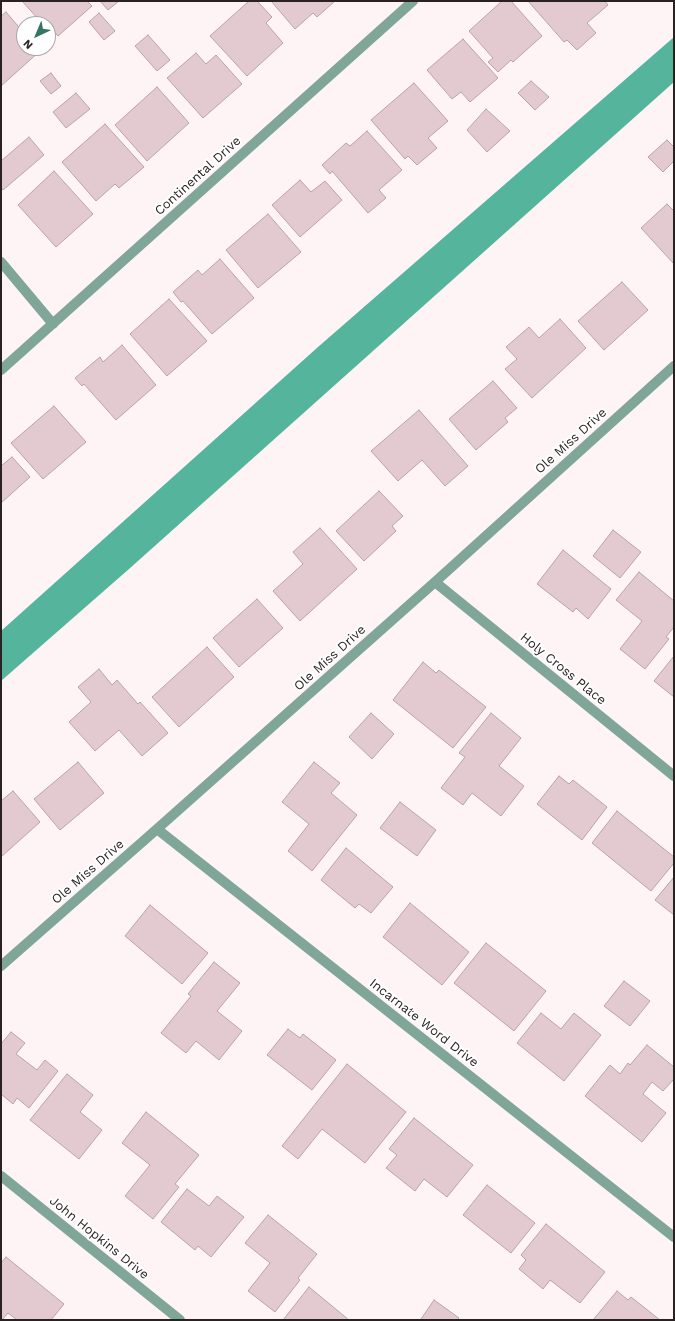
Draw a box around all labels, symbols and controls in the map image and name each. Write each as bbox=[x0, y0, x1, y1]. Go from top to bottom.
north arrow bbox=[16, 16, 56, 56]
text: N bbox=[21, 37, 35, 52]
street label: Continental Drive bbox=[152, 133, 244, 219]
street label: Ole Miss Drive bbox=[532, 405, 610, 477]
street label: Ole Miss Drive bbox=[291, 622, 369, 694]
street label: Holy Cross Place bbox=[517, 630, 609, 708]
street label: Ole Miss Drive bbox=[49, 836, 127, 908]
street label: Incarnate Word Drive bbox=[366, 976, 482, 1070]
street label: John Hopkins Drive bbox=[46, 1193, 152, 1283]

